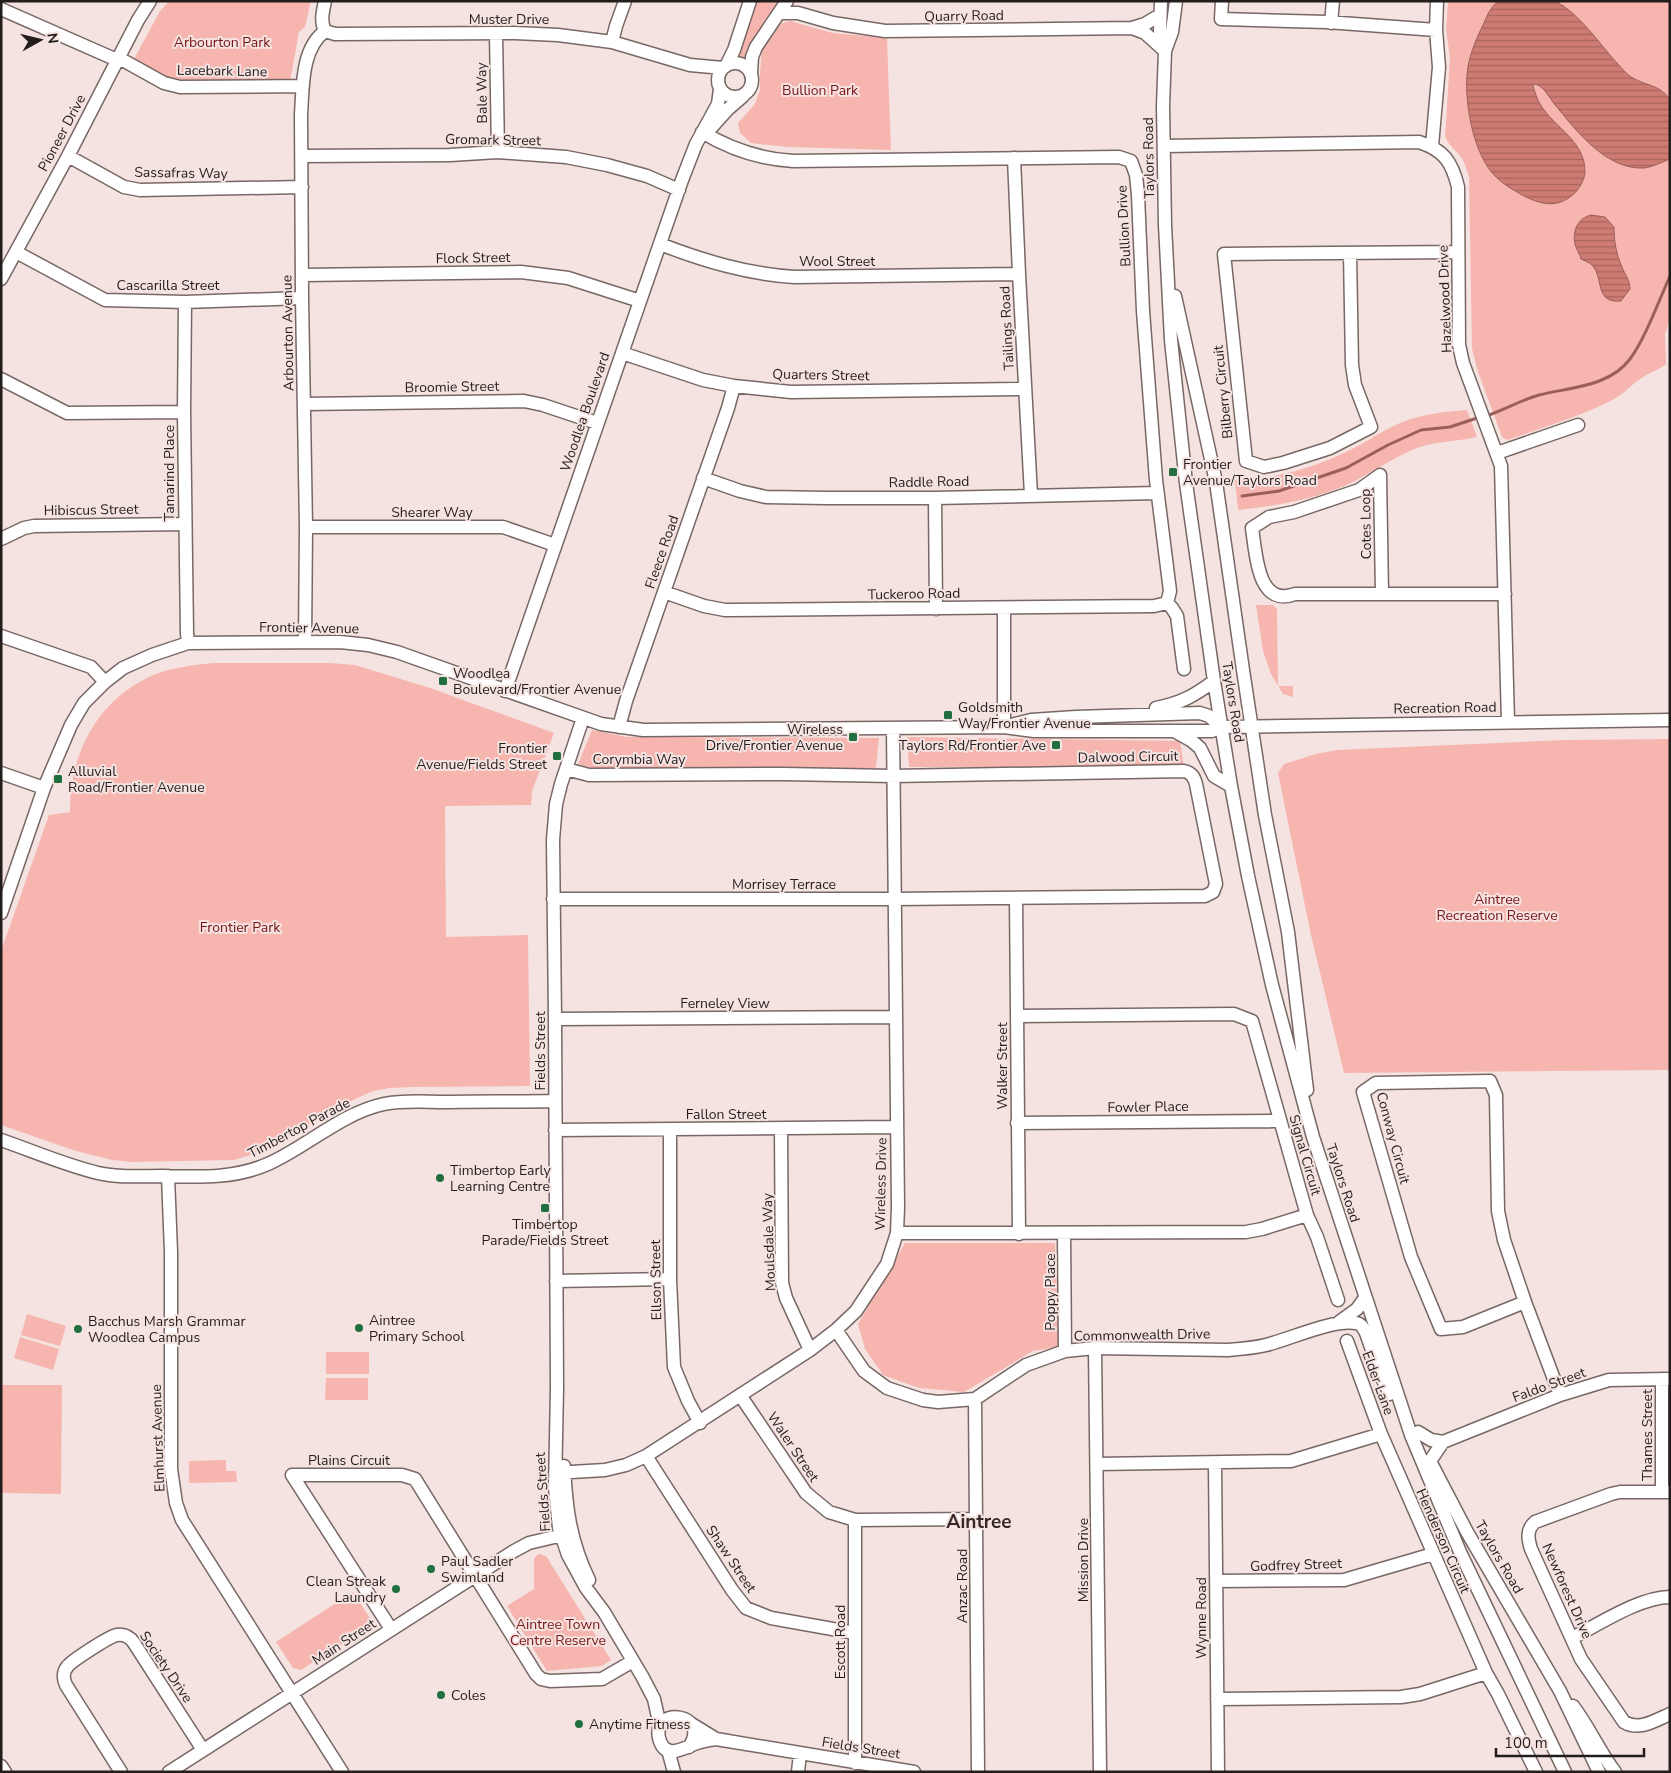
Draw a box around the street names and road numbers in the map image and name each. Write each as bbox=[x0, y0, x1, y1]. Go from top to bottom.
street label: Quarry Road bbox=[924, 6, 1004, 26]
street label: Muster Drive bbox=[469, 10, 549, 29]
street label: Lacebark Lane bbox=[177, 61, 267, 81]
street label: Bale Way bbox=[472, 61, 492, 124]
street label: Pioneer Drive bbox=[34, 91, 90, 175]
street label: Taylors Road bbox=[1139, 117, 1159, 199]
street label: Gromark Street bbox=[445, 130, 541, 150]
street label: Sassafras Way bbox=[134, 163, 229, 183]
street label: Bullion Drive bbox=[1112, 185, 1136, 267]
street label: Hazelwood Drive bbox=[1434, 245, 1456, 353]
street label: Flock Street bbox=[435, 248, 511, 268]
street label: Wool Street bbox=[799, 252, 875, 271]
street label: Arbourton Avenue bbox=[277, 275, 299, 391]
street label: Cascarilla Street bbox=[117, 276, 220, 295]
street label: Tailings Road bbox=[995, 285, 1019, 371]
street label: Bilberry Circuit bbox=[1209, 344, 1237, 440]
street label: Woodlea Boulevard bbox=[556, 350, 614, 474]
street label: Quarters Street bbox=[772, 365, 870, 385]
street label: Broomie Street bbox=[405, 377, 499, 397]
street label: Tamarind Place bbox=[160, 425, 179, 521]
street label: Raddle Road bbox=[888, 472, 970, 492]
street label: Cotes Loop bbox=[1356, 489, 1376, 559]
street label: Hibiscus Street bbox=[43, 500, 139, 520]
street label: Shearer Way bbox=[391, 503, 474, 522]
street label: Fleece Road bbox=[641, 513, 683, 591]
street label: Tuckeroo Road bbox=[867, 584, 961, 604]
street label: Frontier Avenue bbox=[259, 618, 359, 638]
street label: Taylors Road bbox=[1217, 660, 1249, 744]
street label: Recreation Road bbox=[1393, 698, 1497, 718]
street label: Dalwood Circuit bbox=[1077, 747, 1179, 767]
street label: Corymbia Way bbox=[593, 750, 686, 769]
street label: Morrisey Terrace bbox=[732, 875, 836, 894]
street label: Ferneley View bbox=[680, 994, 770, 1013]
street label: Fields Street bbox=[531, 1011, 550, 1091]
street label: Walker Street bbox=[993, 1022, 1012, 1110]
street label: Conway Circuit bbox=[1372, 1090, 1414, 1186]
street label: Timbertop Parade bbox=[245, 1093, 353, 1163]
street label: Fowler Place bbox=[1107, 1097, 1189, 1117]
street label: Fallon Street bbox=[686, 1105, 766, 1124]
street label: Signal Circuit bbox=[1284, 1112, 1326, 1198]
street label: Wireless Drive bbox=[871, 1137, 891, 1231]
street label: Taylors Road bbox=[1321, 1141, 1365, 1225]
street label: Moulsdale Way bbox=[758, 1192, 780, 1291]
street label: Ellson Street bbox=[646, 1239, 666, 1320]
street label: Poppy Place bbox=[1041, 1253, 1060, 1331]
street label: Commonwealth Drive bbox=[1074, 1324, 1210, 1346]
street label: Elder Lane bbox=[1358, 1348, 1398, 1418]
street label: Faldo Street bbox=[1510, 1363, 1588, 1407]
street label: Elmhurst Avenue bbox=[147, 1384, 169, 1492]
street label: Thames Street bbox=[1638, 1389, 1657, 1481]
street label: Waler Street bbox=[763, 1408, 823, 1486]
street label: Plains Circuit bbox=[308, 1451, 390, 1470]
street label: Fields Street bbox=[531, 1452, 555, 1532]
street label: Henderson Circuit bbox=[1411, 1486, 1475, 1596]
street label: Taylors Road bbox=[1470, 1517, 1528, 1597]
street label: Mission Drive bbox=[1074, 1518, 1093, 1602]
street label: Shaw Street bbox=[701, 1522, 761, 1597]
street label: Newforest Drive bbox=[1537, 1540, 1597, 1642]
street label: Anzac Road bbox=[953, 1549, 972, 1623]
street label: Godfrey Street bbox=[1250, 1554, 1342, 1576]
street label: Wynne Road bbox=[1192, 1577, 1211, 1659]
street label: Escott Road bbox=[831, 1605, 850, 1679]
street label: Main Street bbox=[308, 1614, 380, 1670]
street label: Society Drive bbox=[135, 1627, 197, 1707]
street label: Fields Street bbox=[820, 1732, 902, 1764]

